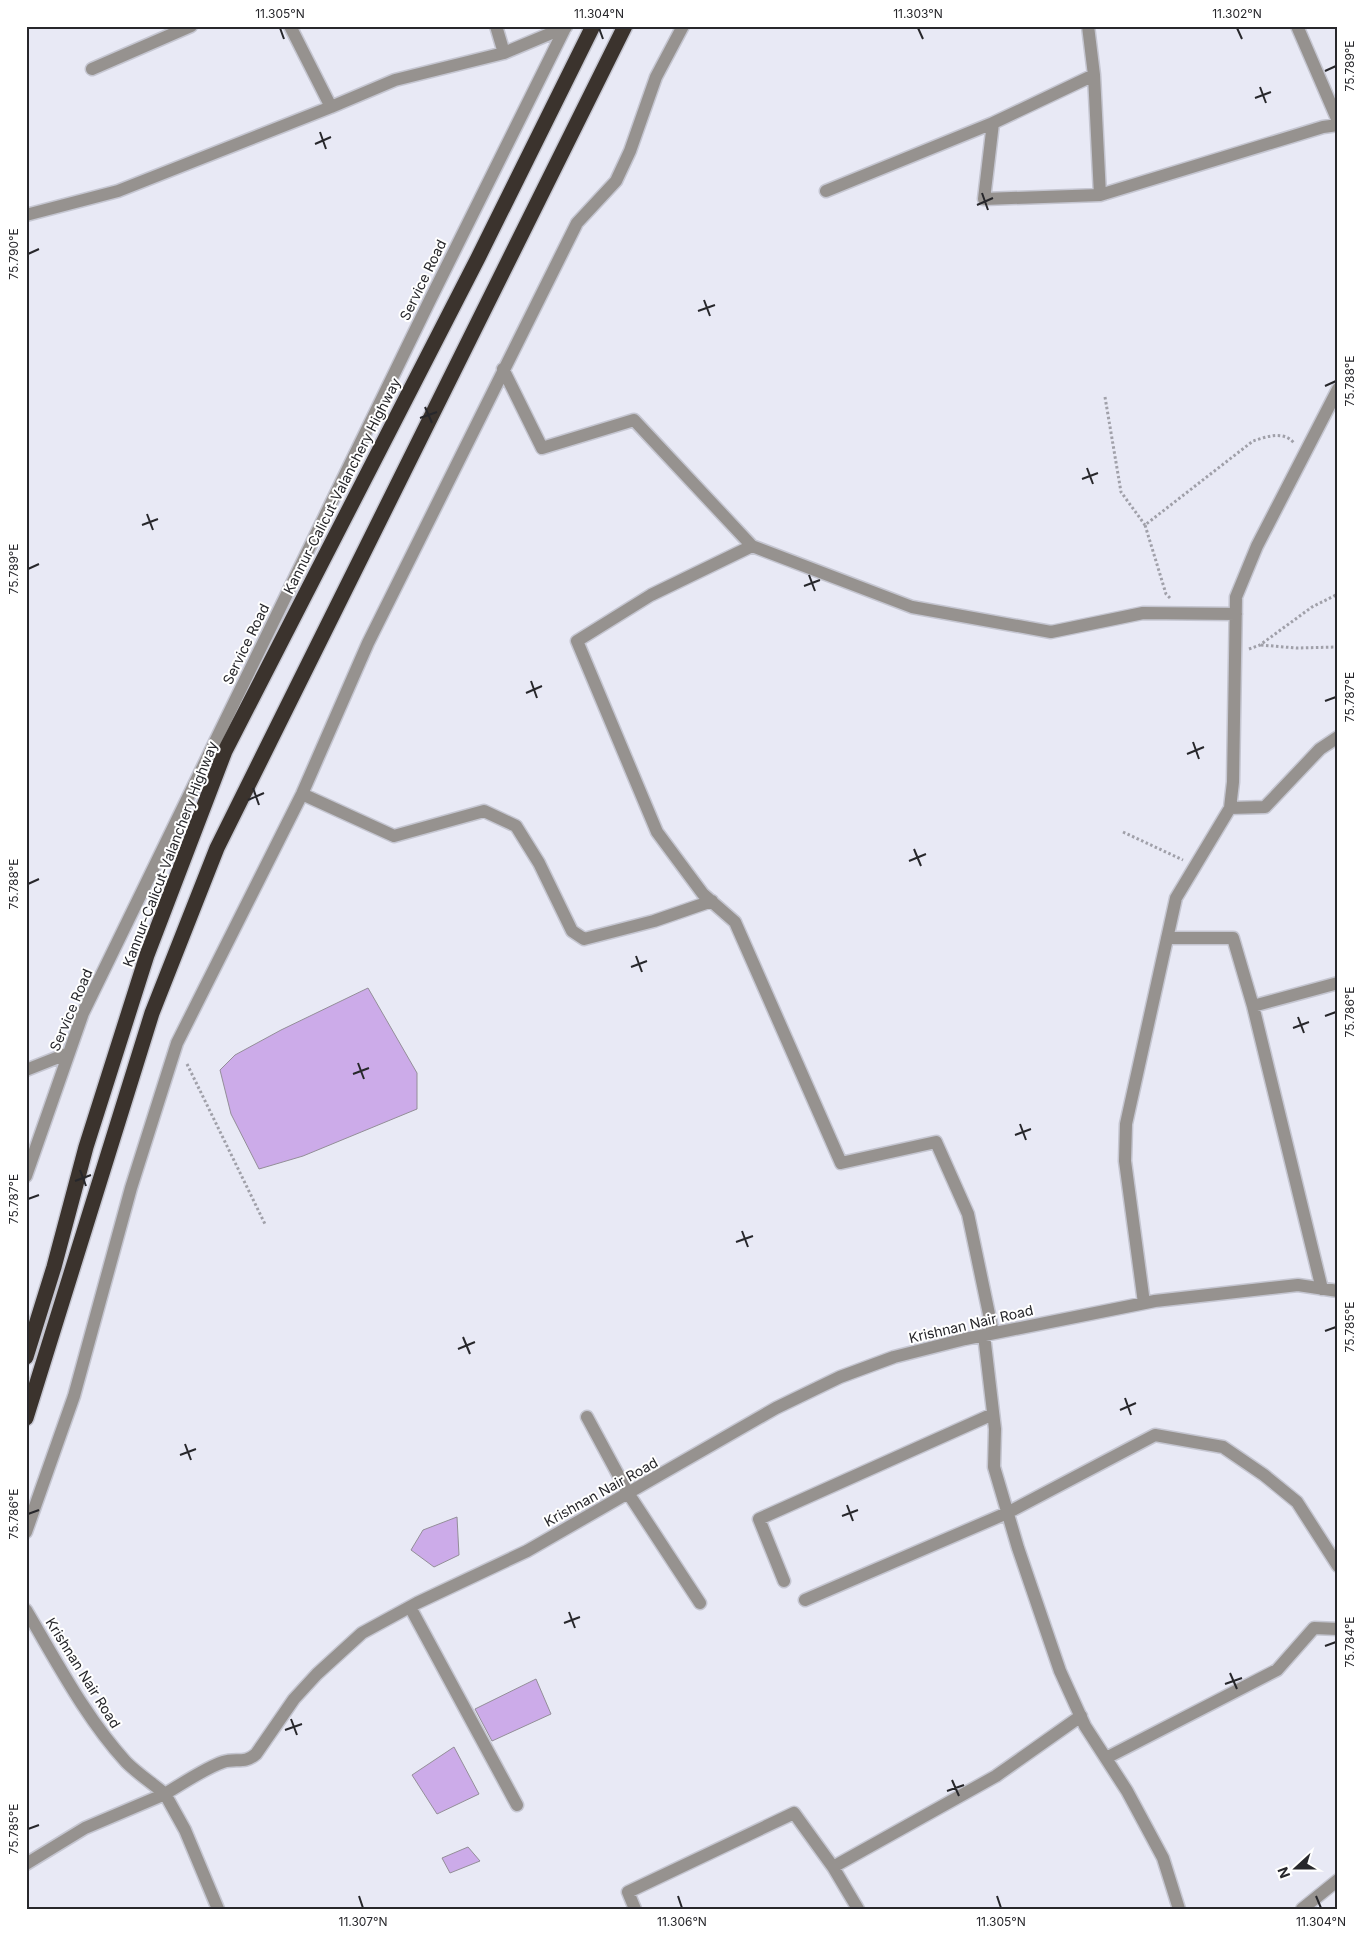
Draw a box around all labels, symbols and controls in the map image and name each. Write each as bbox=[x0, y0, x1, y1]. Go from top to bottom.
text: 11.305°N bbox=[255, 6, 305, 21]
text: 11.304°N bbox=[574, 6, 624, 21]
text: 11.303°N bbox=[893, 6, 943, 21]
text: 11.302°N bbox=[1212, 6, 1262, 21]
text: 75.789°E bbox=[1342, 40, 1357, 92]
text: 75.790°E bbox=[6, 228, 21, 280]
street label: Service Road bbox=[396, 237, 449, 323]
text: 75.788°E bbox=[1342, 356, 1357, 406]
street label: Kannur-Calicut-Valanchery Highway bbox=[279, 375, 404, 597]
text: 75.789°E bbox=[6, 543, 21, 595]
street label: Service Road bbox=[219, 601, 272, 687]
text: 75.787°E bbox=[1342, 672, 1357, 722]
street label: Kannur-Calicut-Valanchery Highway bbox=[119, 739, 221, 969]
text: 75.788°E bbox=[6, 859, 21, 909]
street label: Service Road bbox=[46, 966, 96, 1054]
text: 75.786°E bbox=[1342, 986, 1357, 1038]
text: 75.787°E bbox=[6, 1174, 21, 1224]
street label: Krishnan Nair Road bbox=[907, 1301, 1035, 1346]
text: 75.785°E bbox=[1342, 1302, 1357, 1352]
street label: Krishnan Nair Road bbox=[541, 1453, 660, 1530]
text: 75.786°E bbox=[6, 1488, 21, 1540]
street label: Krishnan Nair Road bbox=[43, 1614, 124, 1731]
text: 75.784°E bbox=[1342, 1616, 1357, 1668]
text: 75.785°E bbox=[6, 1804, 21, 1854]
north arrow bbox=[1272, 1842, 1322, 1892]
text: N bbox=[1274, 1865, 1293, 1881]
text: 11.307°N bbox=[339, 1914, 387, 1929]
text: 11.306°N bbox=[657, 1914, 707, 1929]
text: 11.305°N bbox=[976, 1914, 1026, 1929]
text: 11.304°N bbox=[1296, 1914, 1346, 1929]

